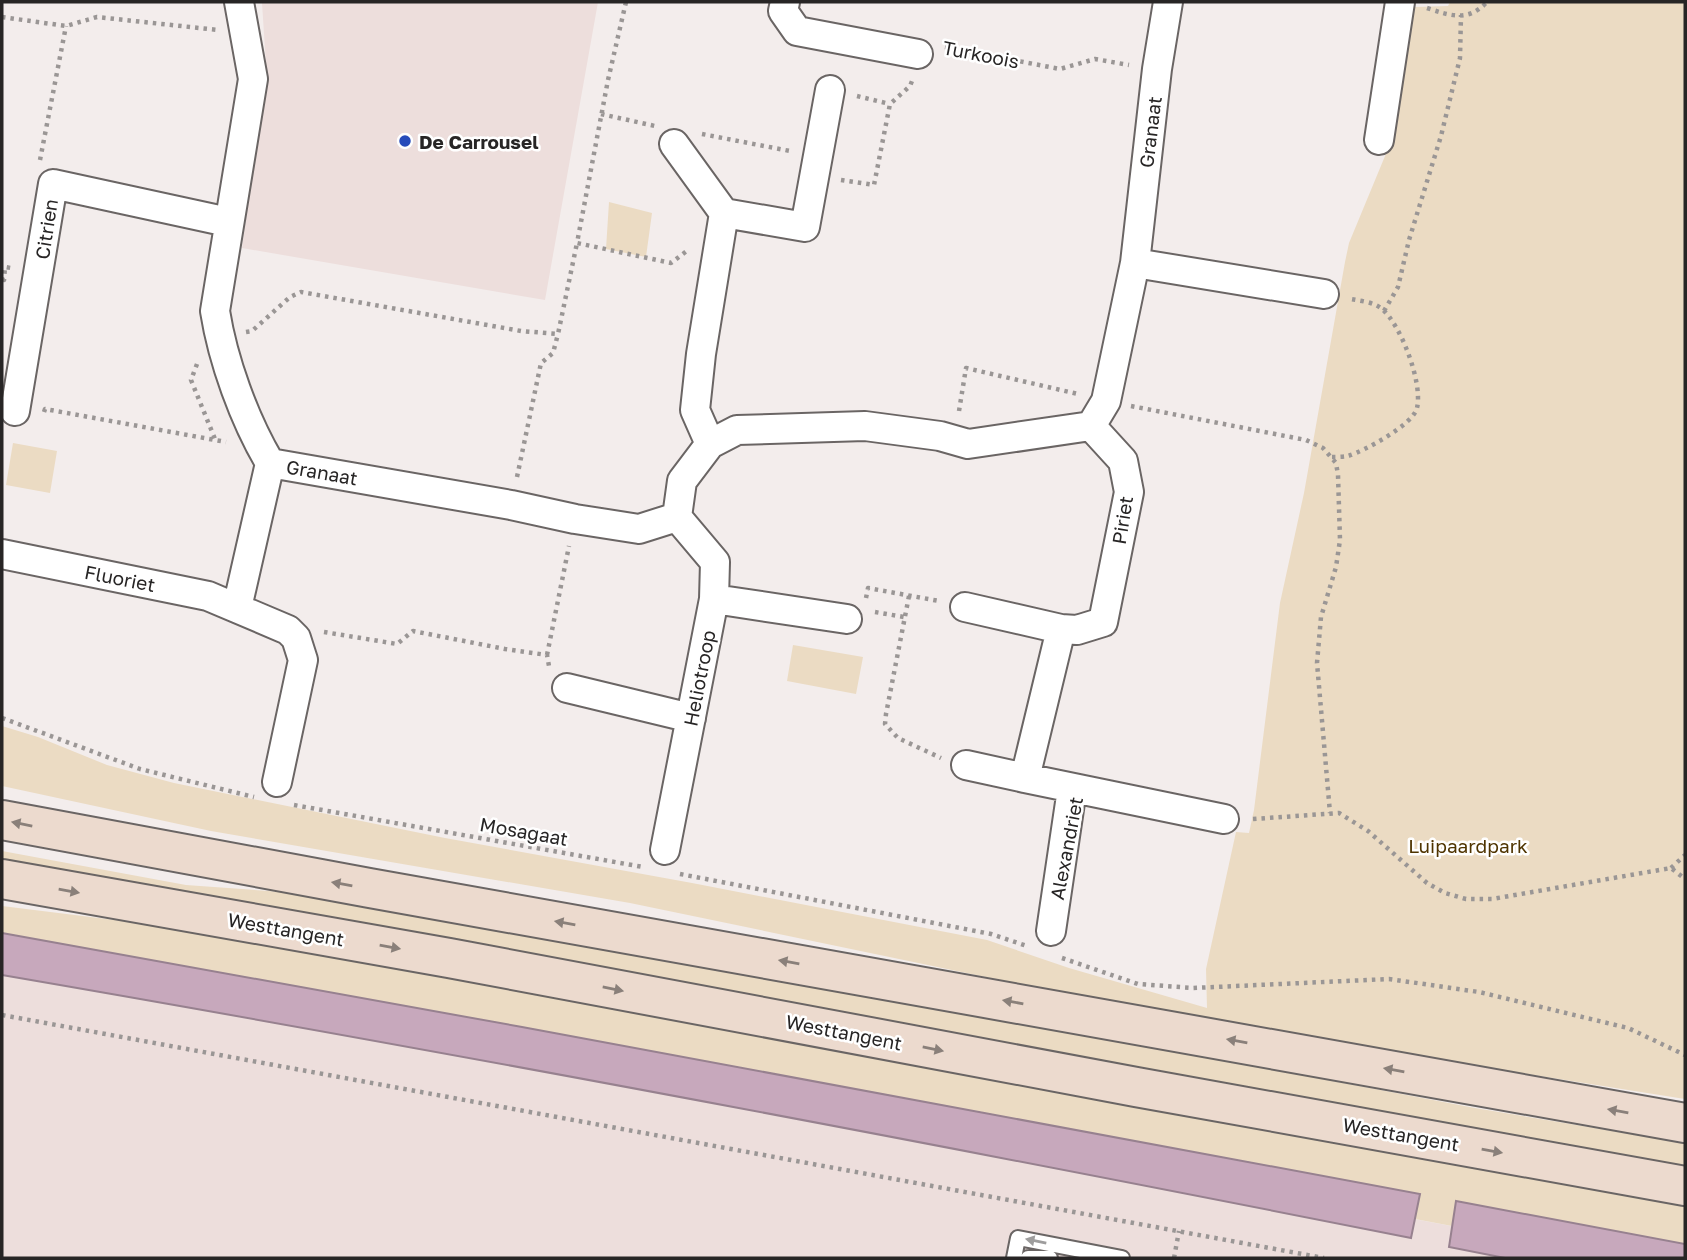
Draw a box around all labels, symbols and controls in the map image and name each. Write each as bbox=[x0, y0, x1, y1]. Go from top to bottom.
street label: Turkoois bbox=[941, 35, 1021, 73]
street label: Granaat bbox=[1134, 95, 1166, 169]
place label: De Carrousel bbox=[419, 130, 539, 153]
marker: De Carrousel bbox=[397, 133, 413, 149]
street label: Citrien bbox=[30, 197, 62, 261]
street label: Granaat bbox=[285, 454, 359, 490]
street label: Piriet bbox=[1107, 494, 1137, 546]
street label: Fluoriet bbox=[83, 560, 157, 596]
street label: Heliotroop bbox=[678, 628, 720, 728]
street label: Alexandriet bbox=[1045, 795, 1087, 901]
street label: Mosagaat bbox=[478, 812, 570, 850]
one-way arrow bbox=[11, 818, 33, 829]
park label: Luipaardpark bbox=[1408, 834, 1528, 857]
one-way arrow bbox=[331, 878, 353, 889]
one-way arrow bbox=[58, 886, 80, 897]
street label: Westtangent bbox=[226, 907, 346, 951]
one-way arrow bbox=[554, 917, 576, 928]
one-way arrow bbox=[379, 942, 401, 953]
one-way arrow bbox=[778, 956, 800, 967]
one-way arrow bbox=[602, 983, 624, 994]
one-way arrow bbox=[1002, 996, 1024, 1007]
street label: Westtangent bbox=[784, 1009, 904, 1055]
one-way arrow bbox=[1226, 1035, 1248, 1046]
one-way arrow bbox=[922, 1044, 944, 1055]
one-way arrow bbox=[1383, 1064, 1405, 1075]
one-way arrow bbox=[1607, 1105, 1629, 1116]
street label: Westtangent bbox=[1341, 1112, 1461, 1156]
one-way arrow bbox=[1481, 1145, 1503, 1156]
one-way arrow bbox=[1025, 1236, 1047, 1247]

